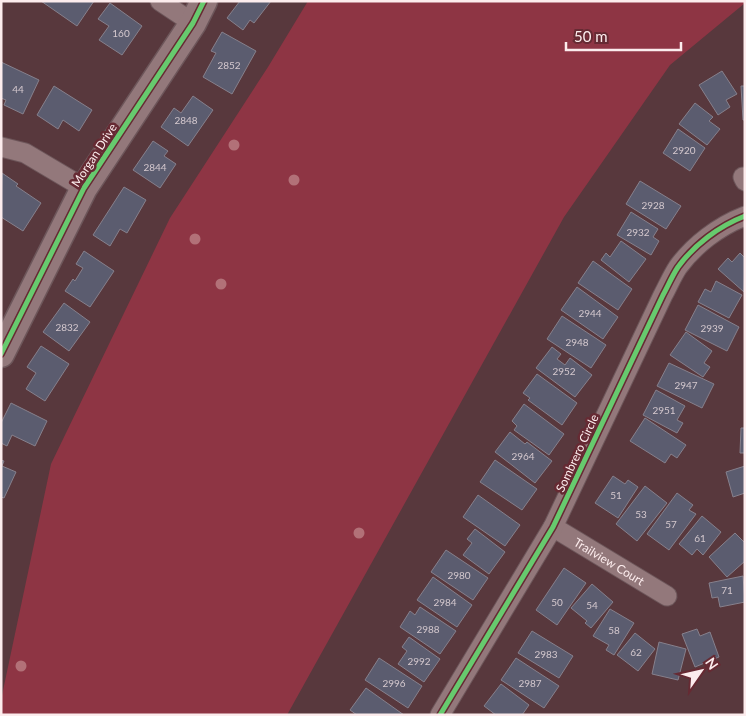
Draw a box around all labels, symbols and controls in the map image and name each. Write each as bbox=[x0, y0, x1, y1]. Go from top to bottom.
scale bar bbox=[566, 20, 681, 52]
house number: 160 bbox=[112, 27, 130, 39]
text: 50 m bbox=[574, 27, 608, 45]
house number: 2852 bbox=[217, 59, 241, 71]
house number: 44 bbox=[12, 83, 24, 95]
house number: 2848 bbox=[174, 114, 198, 126]
street label: Morgan Drive bbox=[68, 120, 120, 190]
house number: 2920 bbox=[672, 144, 696, 156]
house number: 2844 bbox=[143, 161, 167, 173]
house number: 2928 bbox=[641, 199, 665, 211]
house number: 2932 bbox=[626, 226, 650, 238]
house number: 2944 bbox=[578, 307, 602, 319]
house number: 2832 bbox=[55, 321, 79, 333]
house number: 2939 bbox=[700, 322, 724, 334]
house number: 2948 bbox=[565, 336, 589, 348]
house number: 2952 bbox=[552, 365, 576, 377]
house number: 2947 bbox=[674, 379, 698, 391]
house number: 2951 bbox=[652, 404, 676, 416]
street label: Sombrero Circle bbox=[552, 412, 602, 494]
house number: 2964 bbox=[511, 450, 535, 462]
house number: 51 bbox=[610, 489, 622, 501]
house number: 53 bbox=[635, 508, 647, 520]
house number: 57 bbox=[665, 518, 677, 530]
house number: 61 bbox=[694, 532, 706, 544]
street label: Trailview Court bbox=[572, 534, 648, 589]
house number: 2980 bbox=[447, 569, 471, 581]
house number: 71 bbox=[721, 584, 733, 596]
house number: 2984 bbox=[433, 596, 457, 608]
house number: 50 bbox=[551, 596, 563, 608]
house number: 54 bbox=[586, 599, 598, 611]
house number: 2988 bbox=[416, 623, 440, 635]
house number: 58 bbox=[608, 624, 620, 636]
house number: 62 bbox=[630, 646, 642, 658]
north arrow bbox=[676, 646, 726, 696]
house number: 2983 bbox=[534, 648, 558, 660]
text: N bbox=[702, 654, 722, 673]
house number: 2992 bbox=[407, 655, 431, 667]
house number: 2996 bbox=[382, 677, 406, 689]
house number: 2987 bbox=[518, 677, 542, 689]

